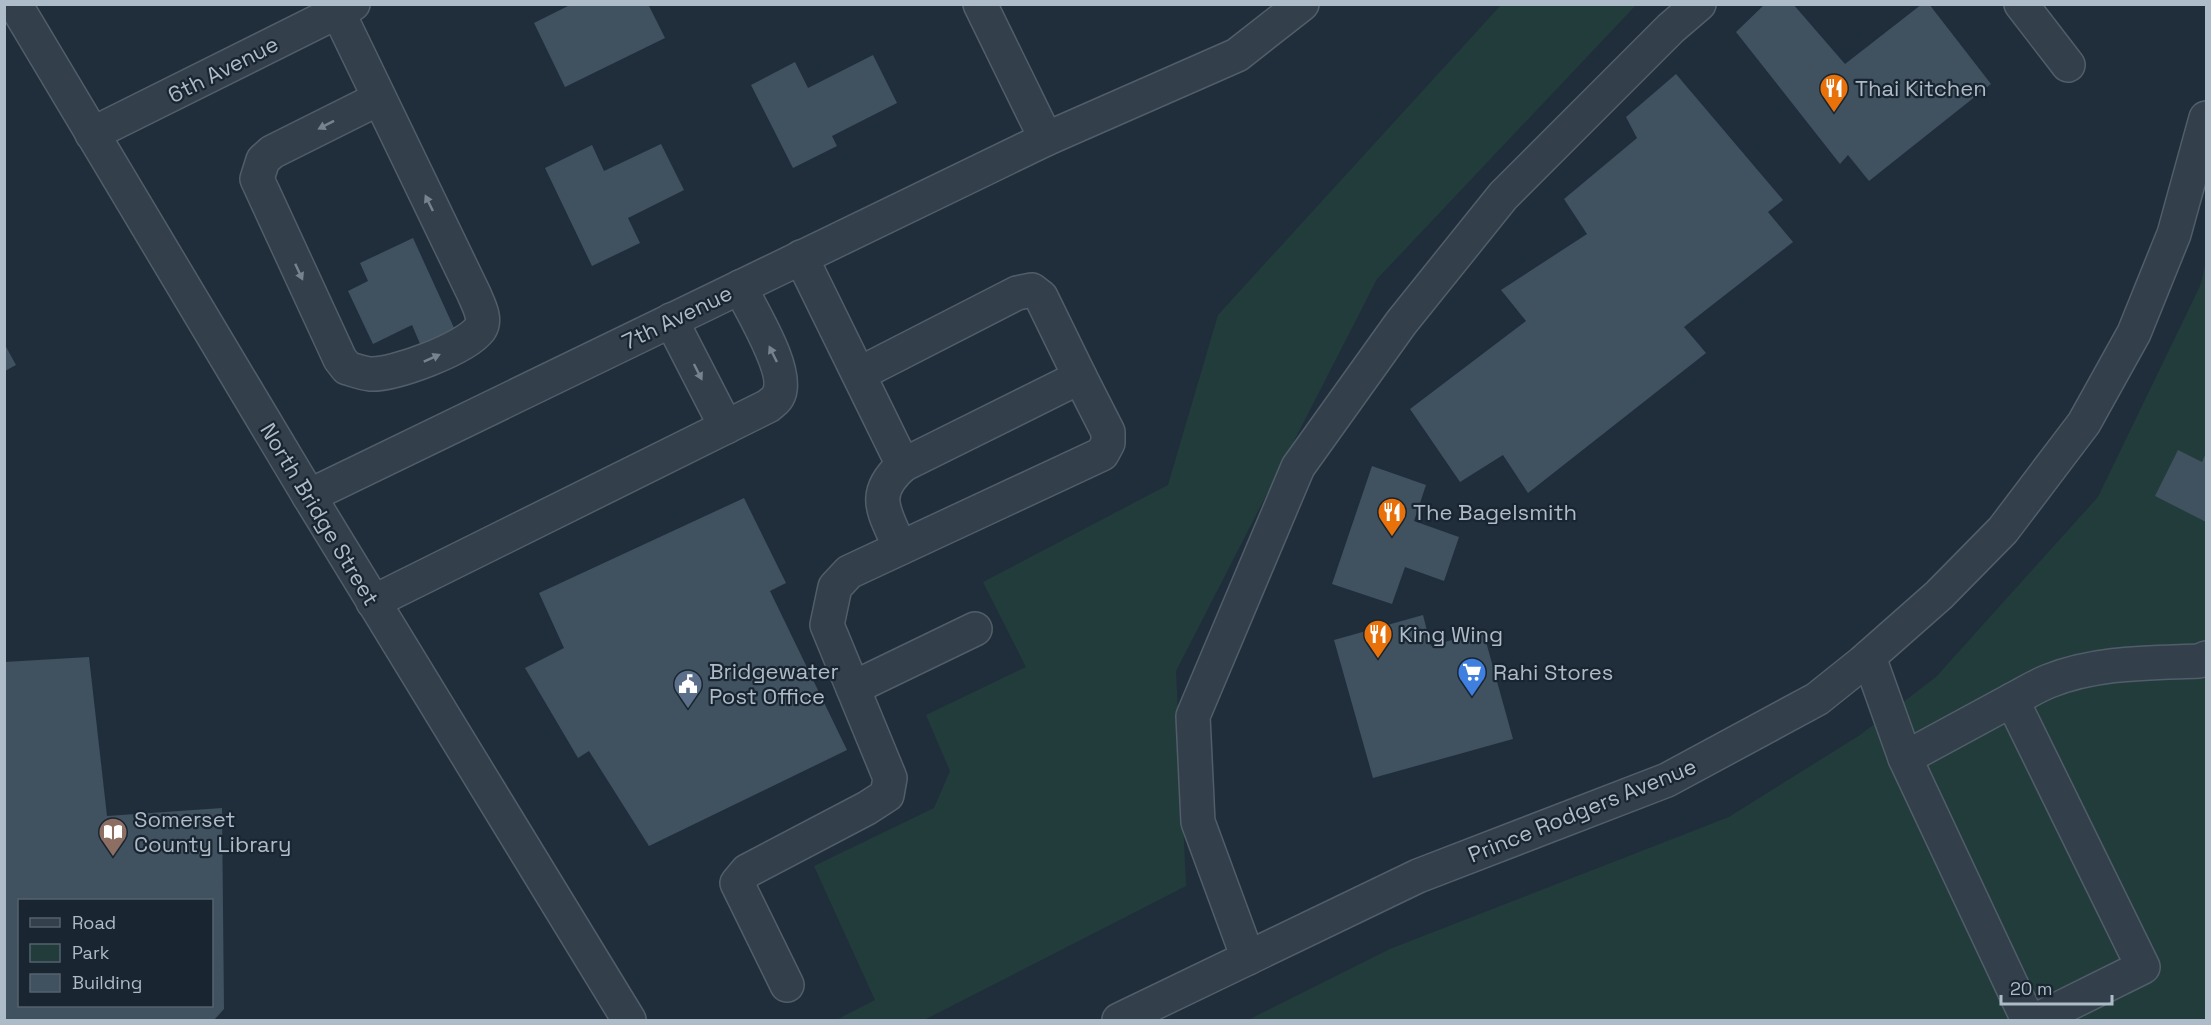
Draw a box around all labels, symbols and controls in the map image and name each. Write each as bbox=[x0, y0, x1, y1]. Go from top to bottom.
street label: 6th Avenue bbox=[163, 29, 283, 109]
restaurant icon: Thai Kitchen bbox=[1818, 72, 1850, 114]
place label: Thai Kitchen bbox=[1855, 74, 1987, 102]
one-way arrow bbox=[317, 120, 334, 130]
one-way arrow bbox=[425, 194, 435, 212]
one-way arrow bbox=[295, 264, 304, 281]
street label: 7th Avenue bbox=[617, 278, 737, 356]
one-way arrow bbox=[768, 345, 777, 362]
one-way arrow bbox=[423, 353, 440, 362]
one-way arrow bbox=[693, 364, 702, 381]
street label: North Bridge Street bbox=[254, 418, 386, 610]
restaurant icon: The Bagelsmith bbox=[1376, 496, 1408, 538]
place label: The Bagelsmith bbox=[1413, 498, 1577, 526]
restaurant icon: King Wing bbox=[1362, 618, 1394, 660]
place label: King Wing bbox=[1399, 620, 1503, 648]
supermarket icon: Rahi Stores bbox=[1456, 656, 1488, 698]
place label: Bridgewater Post Office bbox=[709, 657, 839, 710]
place label: Rahi Stores bbox=[1493, 658, 1613, 686]
public building icon: Bridgewater Post Office bbox=[672, 668, 704, 710]
street label: Prince Rodgers Avenue bbox=[1464, 751, 1700, 869]
place label: Somerset County Library bbox=[134, 805, 292, 858]
library icon: Somerset County Library bbox=[97, 816, 129, 858]
legend bbox=[18, 899, 213, 1007]
text: Road bbox=[72, 911, 116, 934]
text: Park bbox=[72, 941, 110, 964]
scale bar bbox=[2001, 968, 2112, 1006]
text: Building bbox=[72, 971, 142, 994]
text: 20 m bbox=[2010, 977, 2053, 1000]

